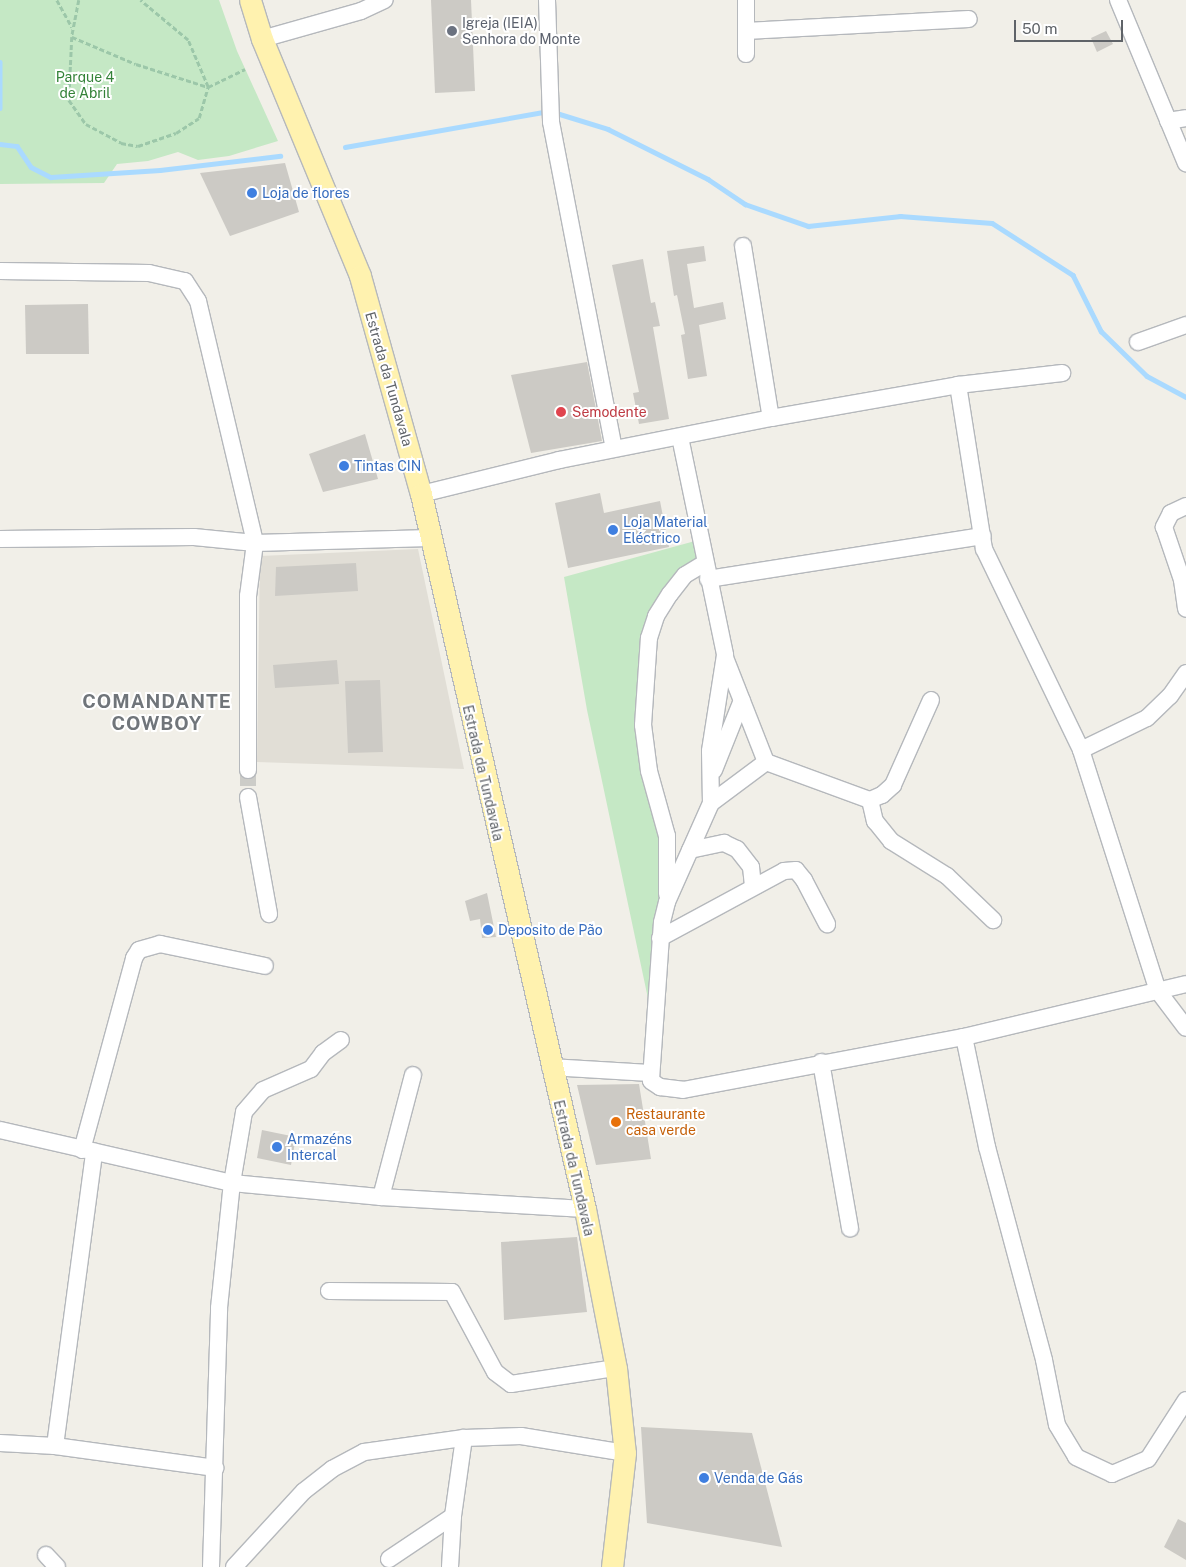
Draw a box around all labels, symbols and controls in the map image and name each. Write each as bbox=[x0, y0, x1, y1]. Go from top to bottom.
scale bar bbox=[1016, 10, 1125, 42]
place label: Igreja (IEIA) Senhora do Monte bbox=[462, 15, 581, 48]
text: 50 m bbox=[1022, 20, 1057, 37]
marker: Igreja (IEIA) Senhora do Monte bbox=[446, 25, 458, 37]
park label: Parque 4 de Abril bbox=[56, 69, 114, 102]
place label: Loja de flores bbox=[262, 185, 350, 201]
marker: Loja de flores bbox=[246, 187, 258, 199]
street label: Estrada da Tundavala bbox=[362, 310, 416, 448]
place label: Semodente bbox=[572, 404, 647, 420]
marker: Semodente bbox=[554, 405, 568, 419]
place label: Tintas CIN bbox=[354, 458, 421, 474]
marker: Tintas CIN bbox=[338, 460, 350, 472]
place label: Loja Material Eléctrico bbox=[623, 514, 707, 546]
marker: Loja Material Eléctrico bbox=[607, 524, 619, 536]
district label: COMANDANTE COWBOY bbox=[81, 691, 233, 735]
street label: Estrada da Tundavala bbox=[459, 703, 507, 843]
place label: Deposito de Pão bbox=[498, 922, 603, 938]
marker: Deposito de Pão bbox=[482, 924, 494, 936]
street label: Estrada da Tundavala bbox=[550, 1098, 598, 1238]
place label: Restaurante casa verde bbox=[626, 1106, 705, 1138]
marker: Restaurante casa verde bbox=[610, 1116, 622, 1128]
place label: Armazéns Intercal bbox=[287, 1131, 352, 1164]
marker: Armazéns Intercal bbox=[271, 1141, 283, 1153]
place label: Venda de Gás bbox=[714, 1470, 803, 1486]
marker: Venda de Gás bbox=[698, 1472, 710, 1484]

